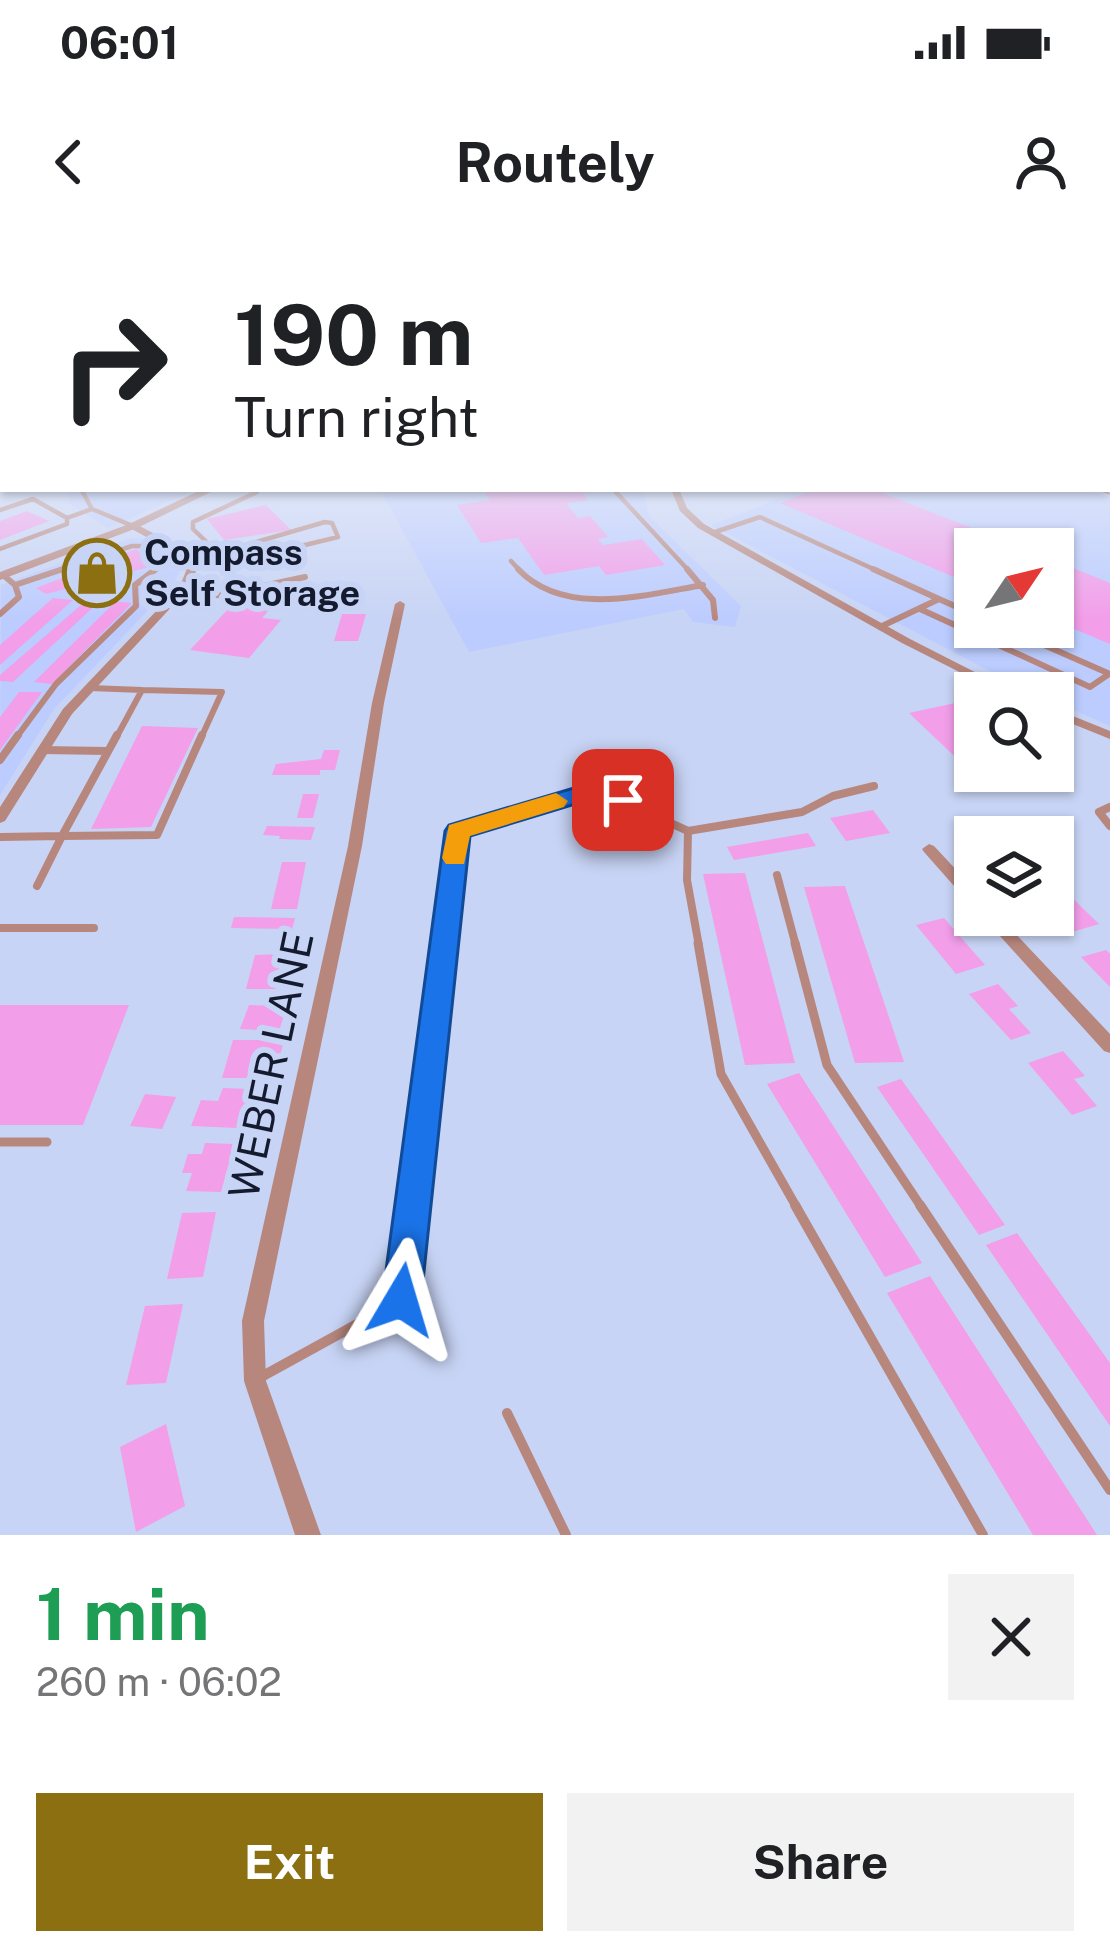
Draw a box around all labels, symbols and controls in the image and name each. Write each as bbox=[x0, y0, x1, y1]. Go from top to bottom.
text: 06:01 bbox=[60, 16, 179, 69]
icon: back bbox=[36, 129, 102, 195]
icon: person bbox=[1008, 129, 1074, 195]
text: Routely bbox=[455, 131, 655, 194]
text: 190 m bbox=[234, 285, 473, 384]
icon: right bbox=[36, 288, 192, 444]
text: Turn right bbox=[234, 386, 479, 449]
north arrow bbox=[954, 528, 1074, 648]
map controls bbox=[954, 528, 1074, 936]
place label: Compass Self Storage bbox=[144, 531, 360, 614]
shop icon: Compass Self Storage bbox=[62, 538, 132, 608]
button: search bbox=[954, 672, 1074, 792]
pin bbox=[572, 749, 674, 851]
icon: arrive bbox=[590, 767, 656, 833]
button: layers bbox=[954, 816, 1074, 936]
street label: WEBER LANE bbox=[218, 927, 323, 1203]
position arrow bbox=[338, 1237, 464, 1363]
text: 1 min bbox=[36, 1572, 210, 1656]
button: close bbox=[948, 1574, 1074, 1700]
text: 260 m · 06:02 bbox=[36, 1659, 282, 1705]
button: Exit bbox=[36, 1793, 543, 1931]
button: Share bbox=[567, 1793, 1074, 1931]

